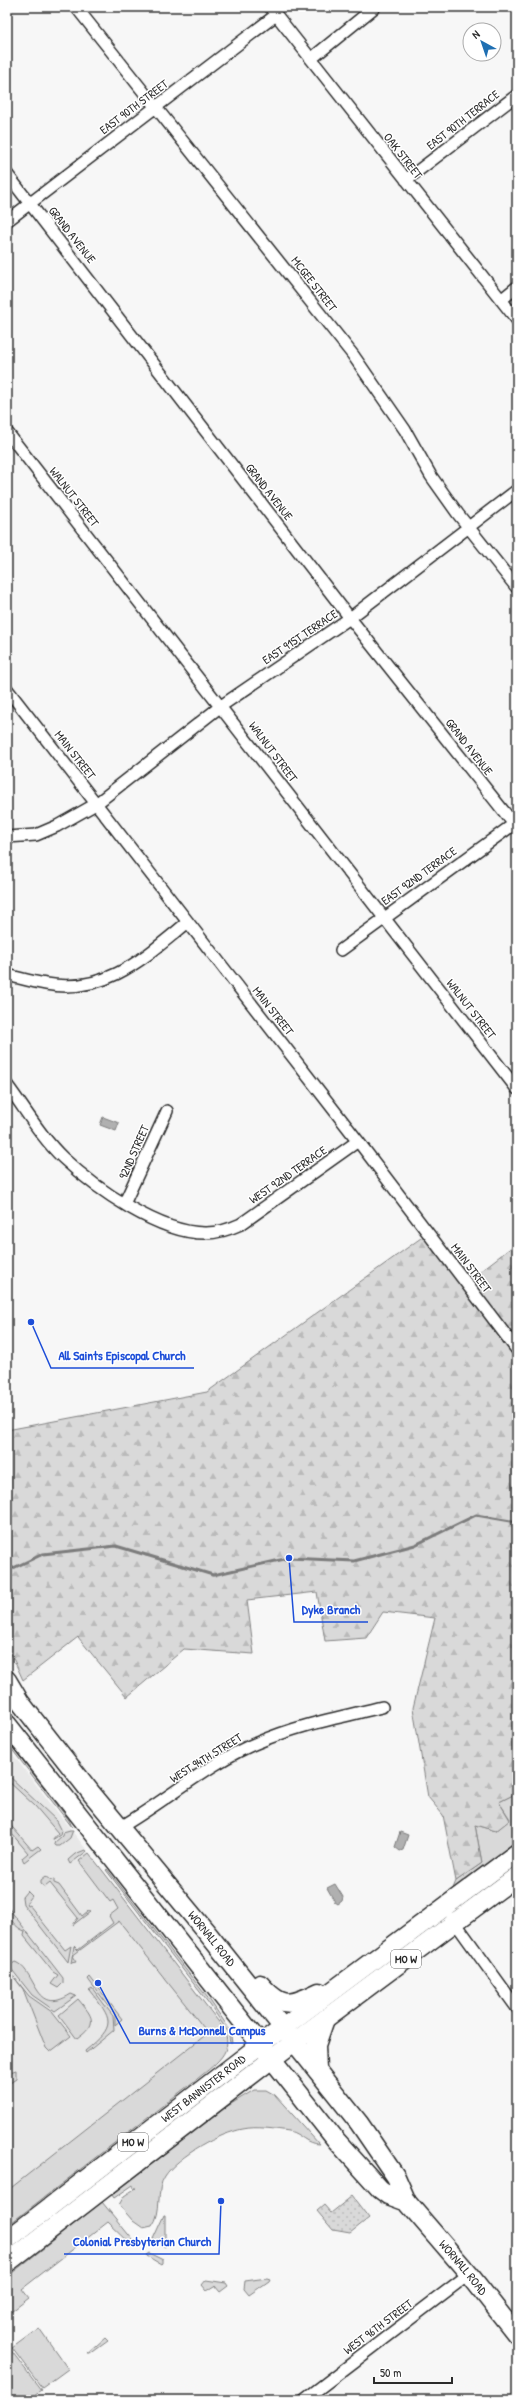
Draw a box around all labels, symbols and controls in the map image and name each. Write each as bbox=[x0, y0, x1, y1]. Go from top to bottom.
north arrow bbox=[462, 22, 502, 62]
text: N bbox=[469, 27, 482, 42]
street label: EAST 90TH STREET bbox=[96, 75, 172, 138]
street label: EAST 90TH TERRACE bbox=[423, 85, 503, 154]
street label: OAK STREET bbox=[380, 129, 427, 183]
street label: GRAND AVENUE bbox=[45, 203, 100, 267]
street label: MCGEE STREET bbox=[287, 253, 342, 315]
street label: GRAND AVENUE bbox=[242, 460, 297, 524]
street label: WALNUT STREET bbox=[46, 463, 103, 531]
street label: EAST 91ST TERRACE bbox=[259, 605, 341, 668]
street label: GRAND AVENUE bbox=[442, 715, 497, 779]
street label: WALNUT STREET bbox=[245, 718, 302, 786]
street label: MAIN STREET bbox=[51, 727, 100, 783]
street label: EAST 92ND TERRACE bbox=[378, 842, 460, 909]
street label: WALNUT STREET bbox=[443, 975, 500, 1043]
street label: MAIN STREET bbox=[249, 983, 298, 1039]
street label: 92ND STREET bbox=[114, 1122, 153, 1182]
street label: WEST 92ND TERRACE bbox=[246, 1141, 330, 1208]
street label: MAIN STREET bbox=[447, 1240, 496, 1296]
callout: All Saints Episcopal Church bbox=[51, 1343, 194, 1368]
text: All Saints Episcopal Church bbox=[58, 1346, 186, 1365]
callout: Dyke Branch bbox=[294, 1597, 368, 1622]
text: Dyke Branch bbox=[302, 1600, 361, 1619]
street label: WEST 94TH STREET bbox=[166, 1728, 245, 1787]
street label: WORNALL ROAD bbox=[184, 1907, 240, 1970]
road number: MO W bbox=[391, 1950, 421, 1968]
callout: Burns & McDonnell Campus bbox=[130, 2018, 273, 2043]
text: Burns & McDonnell Campus bbox=[138, 2021, 266, 2040]
street label: WEST BANNISTER ROAD bbox=[157, 2050, 249, 2126]
road number: MO W bbox=[118, 2133, 148, 2151]
callout: Colonial Presbyterian Church bbox=[64, 2229, 219, 2254]
text: Colonial Presbyterian Church bbox=[73, 2232, 212, 2251]
street label: WORNALL ROAD bbox=[435, 2236, 492, 2299]
street label: WEST 96TH STREET bbox=[340, 2295, 416, 2358]
scale bar bbox=[374, 2359, 452, 2385]
text: 50 m bbox=[380, 2364, 401, 2381]

